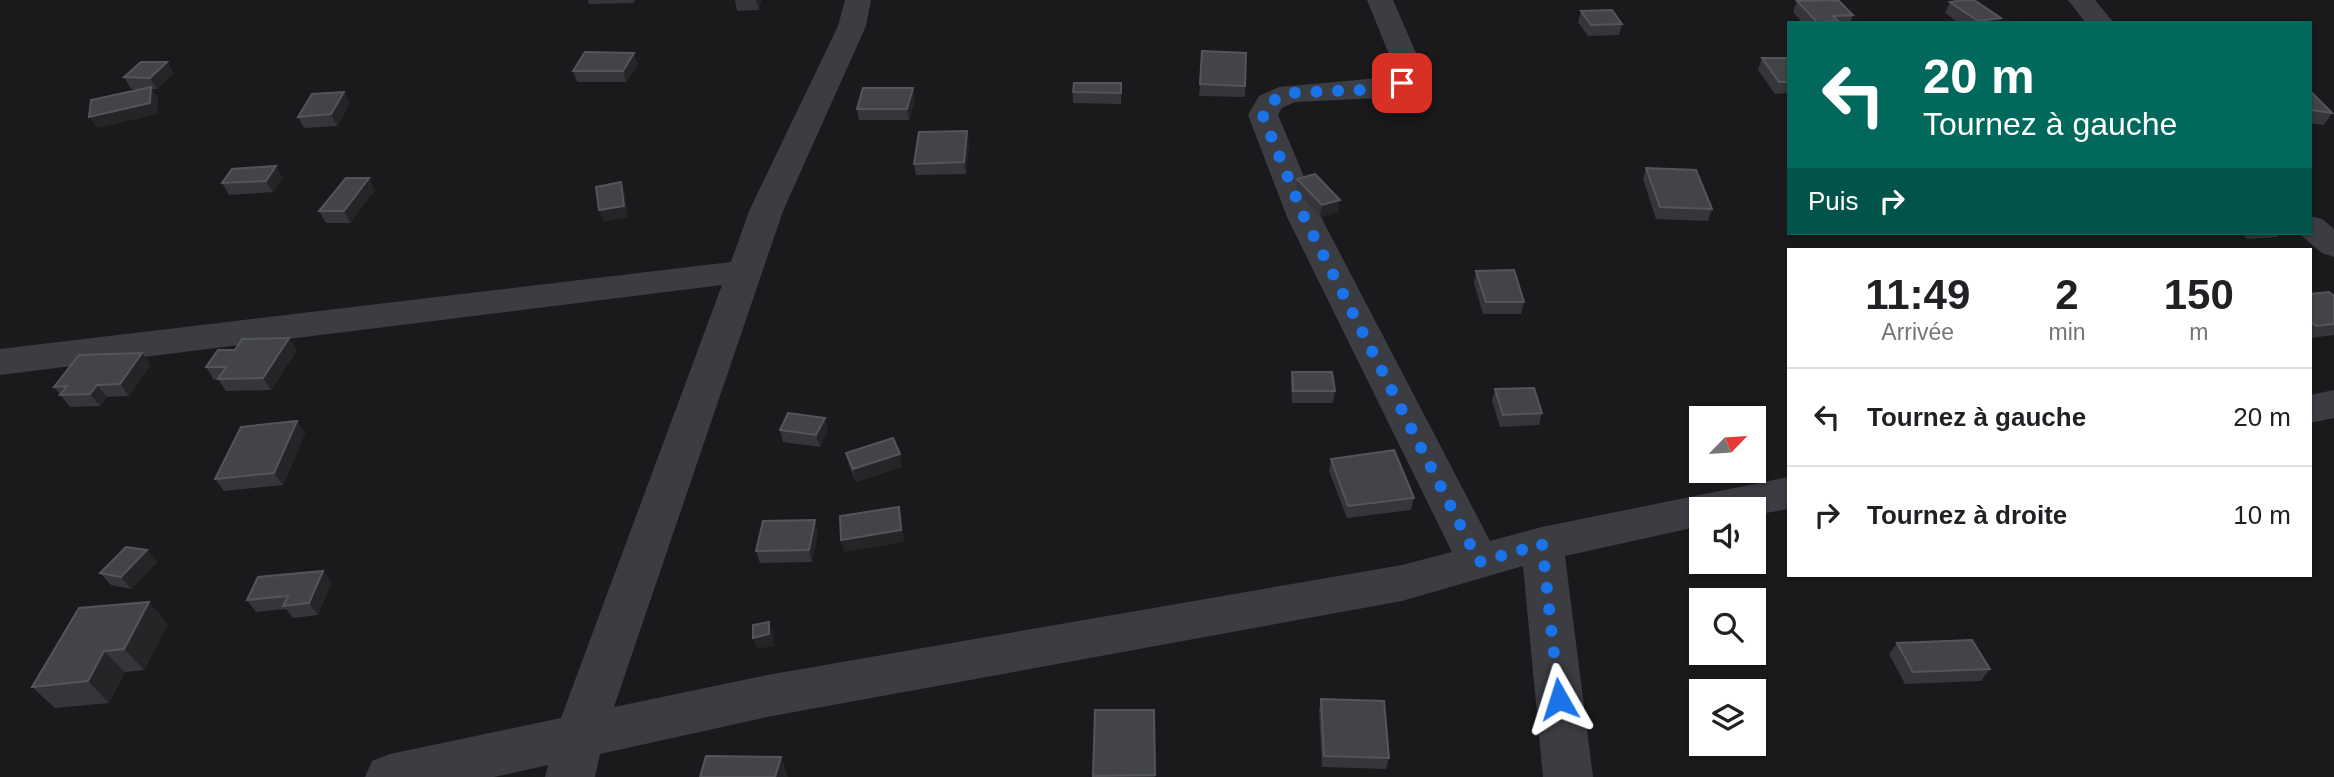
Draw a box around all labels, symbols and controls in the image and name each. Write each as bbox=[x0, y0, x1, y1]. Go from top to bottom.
icon: left bbox=[1808, 49, 1899, 140]
text: 20 m bbox=[1923, 49, 2035, 103]
pin bbox=[1372, 53, 1432, 113]
icon: arrive bbox=[1383, 64, 1421, 102]
text: Tournez à gauche bbox=[1923, 106, 2177, 142]
icon: right bbox=[1873, 182, 1911, 220]
text: Puis bbox=[1808, 186, 1859, 216]
text: 11:49 bbox=[1865, 271, 1970, 318]
text: 2 bbox=[2055, 271, 2079, 318]
text: 150 bbox=[2164, 271, 2234, 318]
text: Arrivée bbox=[1881, 319, 1954, 345]
text: min bbox=[2048, 319, 2086, 345]
text: m bbox=[2189, 319, 2208, 345]
icon: left bbox=[1808, 398, 1846, 436]
text: Tournez à gauche bbox=[1867, 402, 2086, 432]
text: 20 m bbox=[2233, 402, 2291, 432]
north arrow bbox=[1689, 406, 1766, 483]
map controls bbox=[1689, 406, 1766, 756]
icon: right bbox=[1808, 496, 1846, 534]
button: sound bbox=[1689, 497, 1766, 574]
text: Tournez à droite bbox=[1867, 500, 2067, 530]
text: 10 m bbox=[2233, 500, 2291, 530]
button: search bbox=[1689, 588, 1766, 665]
position arrow bbox=[1522, 662, 1596, 736]
button: layers bbox=[1689, 679, 1766, 756]

